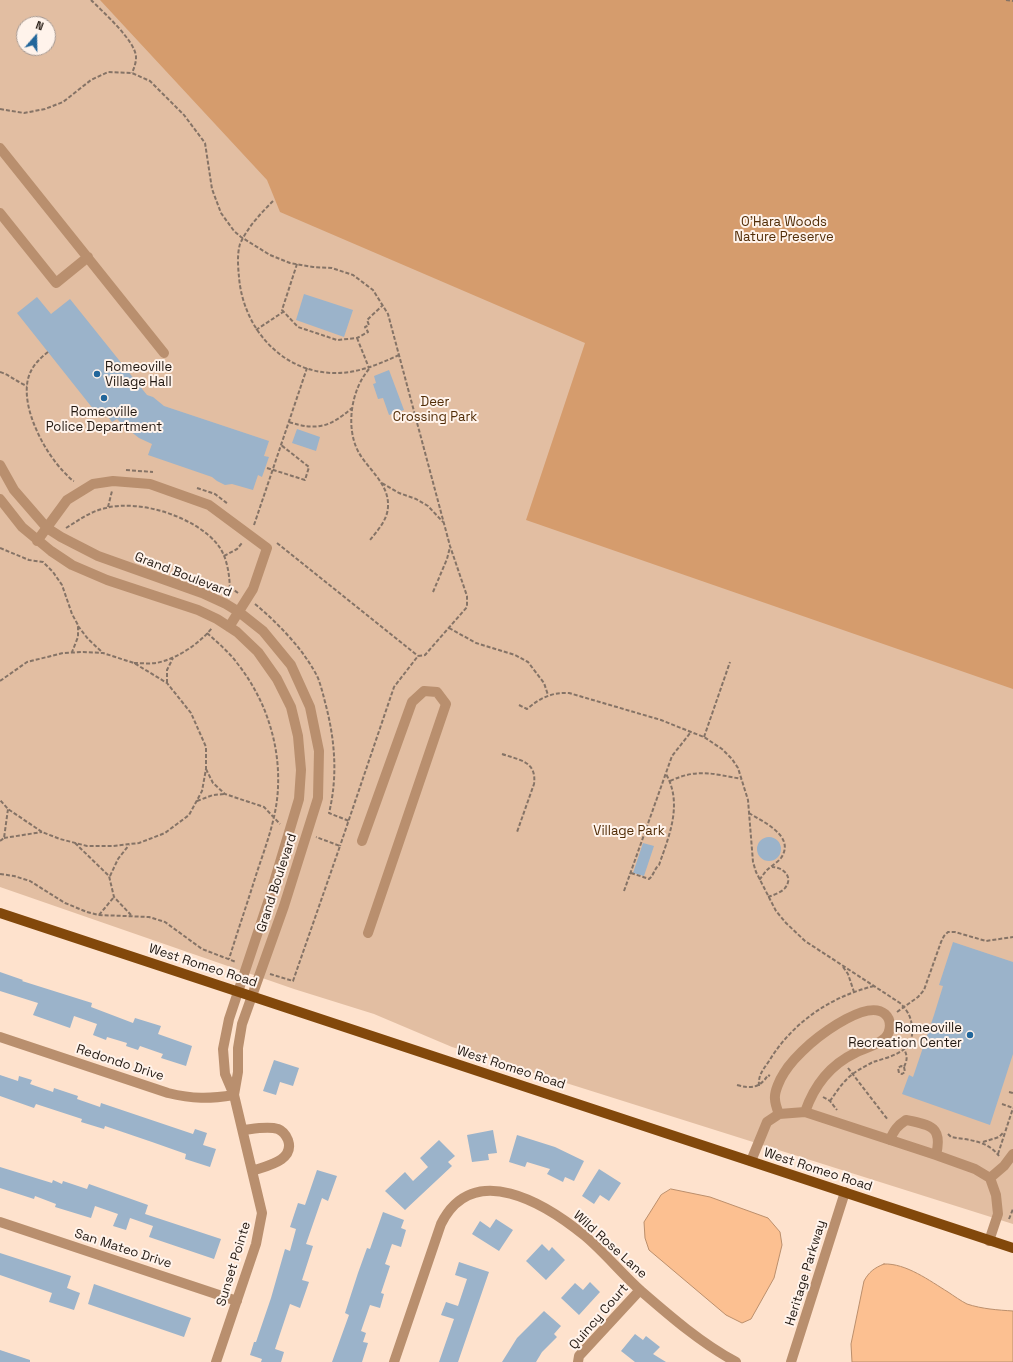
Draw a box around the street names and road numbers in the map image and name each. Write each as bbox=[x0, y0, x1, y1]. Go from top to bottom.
street label: Grand Boulevard bbox=[132, 549, 234, 601]
street label: Grand Boulevard bbox=[254, 832, 300, 934]
street label: West Romeo Road bbox=[147, 941, 259, 991]
street label: Redondo Drive bbox=[74, 1041, 166, 1085]
street label: West Romeo Road bbox=[455, 1043, 567, 1093]
street label: West Romeo Road bbox=[762, 1145, 874, 1195]
street label: Wild Rose Lane bbox=[570, 1208, 650, 1282]
street label: Heritage Parkway bbox=[783, 1218, 829, 1328]
street label: Sunset Pointe bbox=[214, 1220, 254, 1308]
street label: San Mateo Drive bbox=[73, 1226, 173, 1272]
street label: Quincy Court bbox=[566, 1281, 632, 1353]

